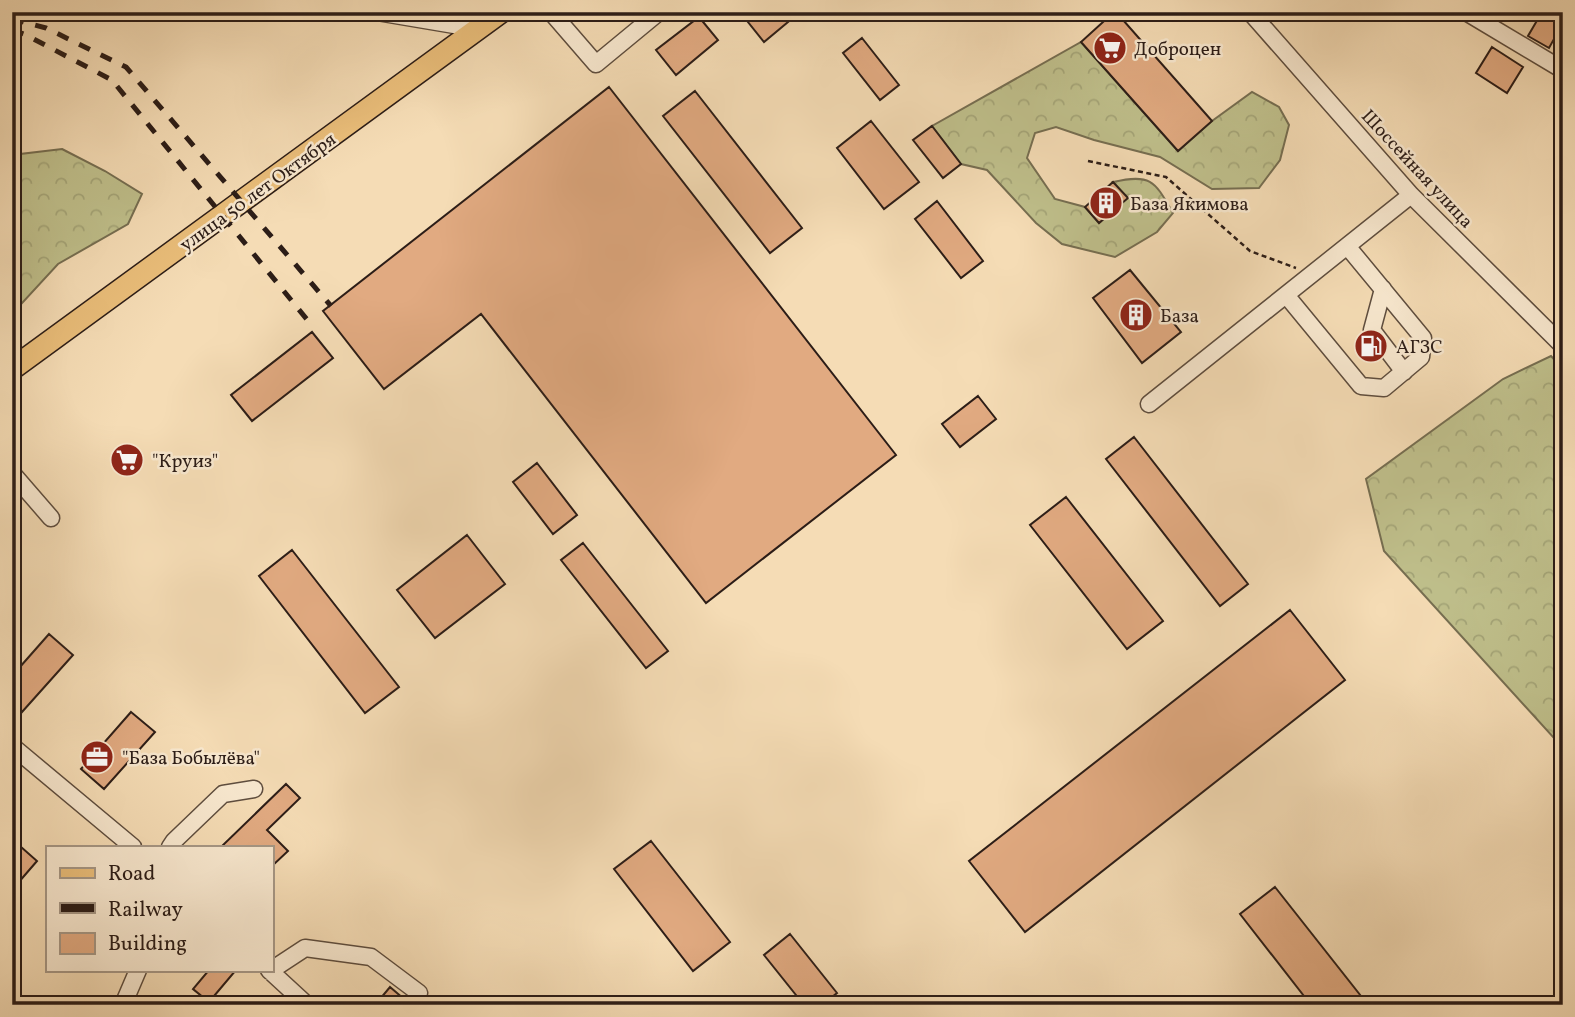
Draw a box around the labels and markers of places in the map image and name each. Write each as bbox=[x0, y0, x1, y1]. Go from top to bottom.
supermarket icon: Доброцен bbox=[1091, 29, 1129, 67]
place label: Доброцен bbox=[1134, 37, 1221, 63]
building icon: База Якимова bbox=[1087, 184, 1125, 222]
place label: База Якимова bbox=[1130, 192, 1249, 218]
building icon: База bbox=[1117, 296, 1155, 334]
place label: База bbox=[1160, 304, 1199, 330]
fuel station icon: АГЗС bbox=[1352, 327, 1390, 365]
place label: АГЗС bbox=[1396, 335, 1443, 361]
supermarket icon: "Круиз" bbox=[108, 441, 146, 479]
place label: "Круиз" bbox=[152, 449, 218, 475]
office icon: "База Бобылёва" bbox=[78, 738, 116, 776]
place label: "База Бобылёва" bbox=[122, 746, 260, 772]

